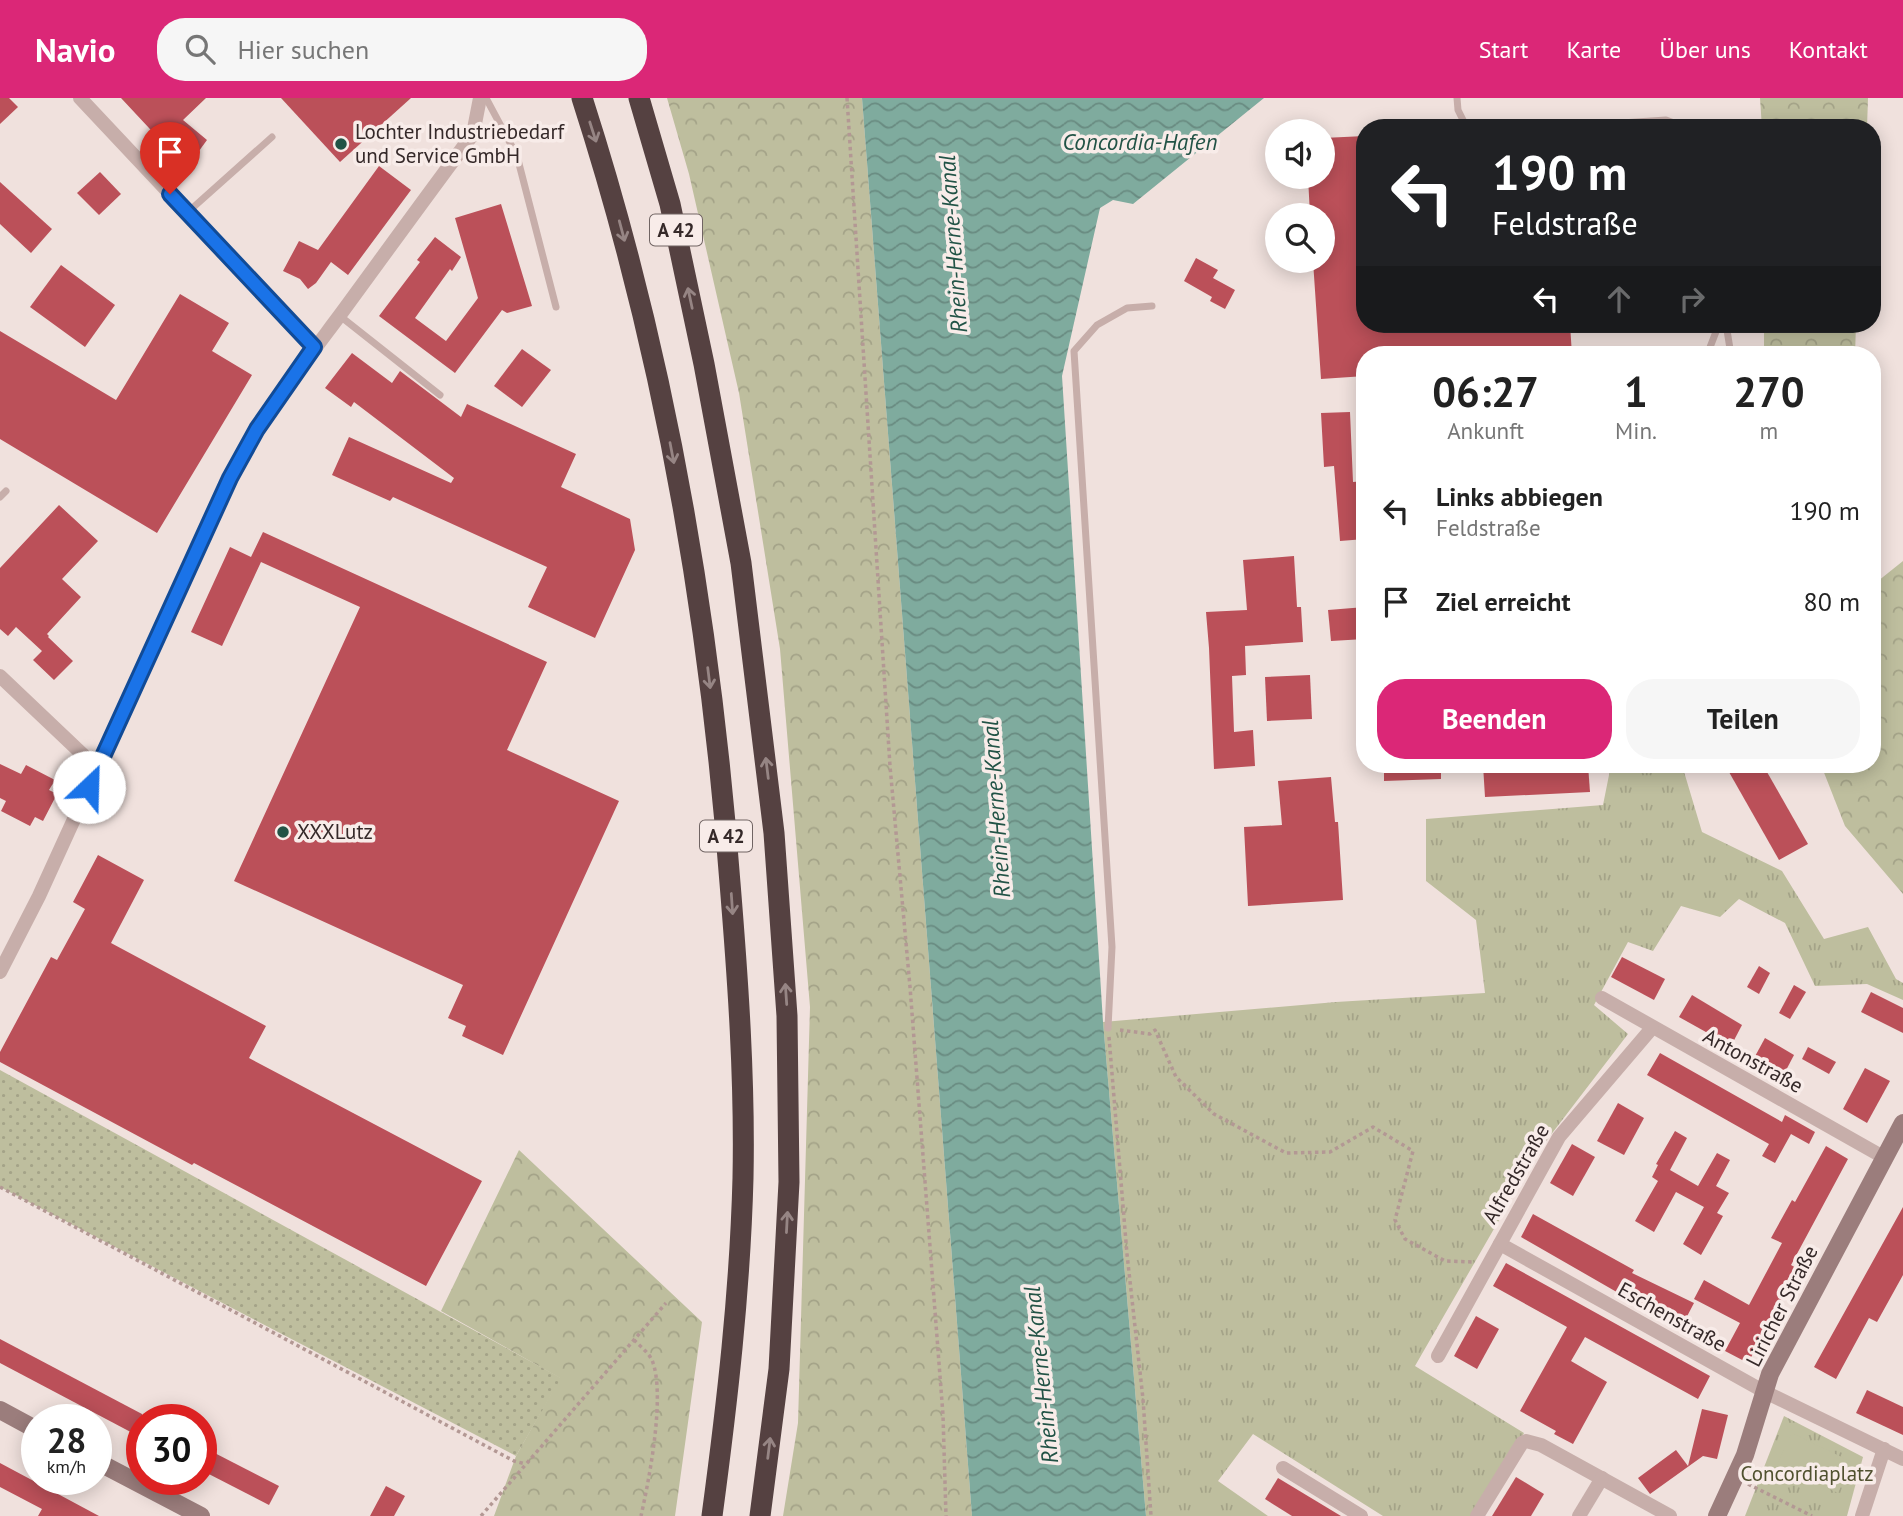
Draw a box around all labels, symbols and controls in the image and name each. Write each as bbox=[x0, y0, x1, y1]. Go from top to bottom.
search box bbox=[157, 18, 647, 81]
text: Navio bbox=[35, 28, 115, 71]
icon: search bbox=[181, 30, 219, 68]
text: Hier suchen bbox=[237, 33, 369, 66]
text: Start bbox=[1479, 34, 1528, 65]
text: Karte bbox=[1566, 34, 1621, 65]
text: Über uns bbox=[1659, 34, 1751, 65]
text: Kontakt bbox=[1789, 34, 1868, 65]
place label: Lochter Industriebedarf und Service GmbH bbox=[355, 118, 566, 169]
map controls bbox=[1265, 119, 1335, 273]
button: sound bbox=[1265, 119, 1335, 189]
one-way arrow bbox=[588, 120, 601, 142]
pin bbox=[140, 122, 200, 194]
water label: Concordia-Hafen bbox=[1063, 127, 1217, 156]
icon: arrive bbox=[151, 133, 189, 171]
marker: Lochter Industriebedarf und Service GmbH bbox=[333, 136, 349, 152]
text: 190 m bbox=[1492, 140, 1627, 204]
icon: left bbox=[1377, 147, 1468, 238]
water label: Rhein-Herne-Kanal bbox=[932, 154, 973, 334]
text: Feldstraße bbox=[1492, 202, 1638, 244]
button: search bbox=[1265, 203, 1335, 273]
road number: A 42 bbox=[650, 214, 702, 246]
one-way arrow bbox=[616, 219, 629, 242]
icon: left bbox=[1527, 280, 1565, 318]
icon: ahead bbox=[1600, 280, 1638, 318]
icon: right bbox=[1673, 280, 1711, 318]
one-way arrow bbox=[683, 287, 697, 310]
text: 06:27 bbox=[1432, 364, 1539, 419]
text: 1 bbox=[1624, 364, 1648, 419]
text: 270 bbox=[1733, 364, 1805, 419]
text: Ankunft bbox=[1447, 416, 1524, 445]
text: Min. bbox=[1615, 416, 1657, 445]
text: m bbox=[1760, 416, 1778, 445]
one-way arrow bbox=[665, 441, 679, 464]
text: Links abbiegen bbox=[1436, 480, 1603, 513]
icon: left bbox=[1377, 492, 1415, 530]
text: 190 m bbox=[1789, 494, 1860, 527]
text: Feldstraße bbox=[1436, 513, 1541, 542]
icon: arrive bbox=[1377, 583, 1415, 621]
text: Ziel erreicht bbox=[1436, 585, 1571, 618]
text: 80 m bbox=[1804, 585, 1860, 618]
one-way arrow bbox=[703, 666, 716, 688]
button: Beenden bbox=[1377, 679, 1612, 759]
button: Teilen bbox=[1626, 679, 1860, 759]
water label: Rhein-Herne-Kanal bbox=[975, 719, 1016, 899]
position arrow bbox=[52, 750, 126, 824]
one-way arrow bbox=[760, 757, 773, 780]
place label: XXXLutz bbox=[297, 818, 373, 845]
road number: A 42 bbox=[700, 820, 752, 852]
marker: XXXLutz bbox=[275, 824, 291, 840]
one-way arrow bbox=[726, 892, 739, 915]
one-way arrow bbox=[779, 983, 792, 1006]
street label: Antonstraße bbox=[1699, 1022, 1808, 1099]
street label: Alfredstraße bbox=[1476, 1119, 1555, 1228]
one-way arrow bbox=[781, 1211, 794, 1233]
street label: Liricher Straße bbox=[1739, 1241, 1824, 1371]
street label: Eschenstraße bbox=[1613, 1276, 1731, 1357]
water label: Rhein-Herne-Kanal bbox=[1017, 1285, 1064, 1465]
speed limit sign: 30 bbox=[126, 1404, 217, 1495]
text: 28 bbox=[47, 1417, 86, 1463]
one-way arrow bbox=[762, 1437, 775, 1460]
text: km/h bbox=[47, 1455, 86, 1478]
park label: Concordiaplatz bbox=[1740, 1460, 1874, 1487]

